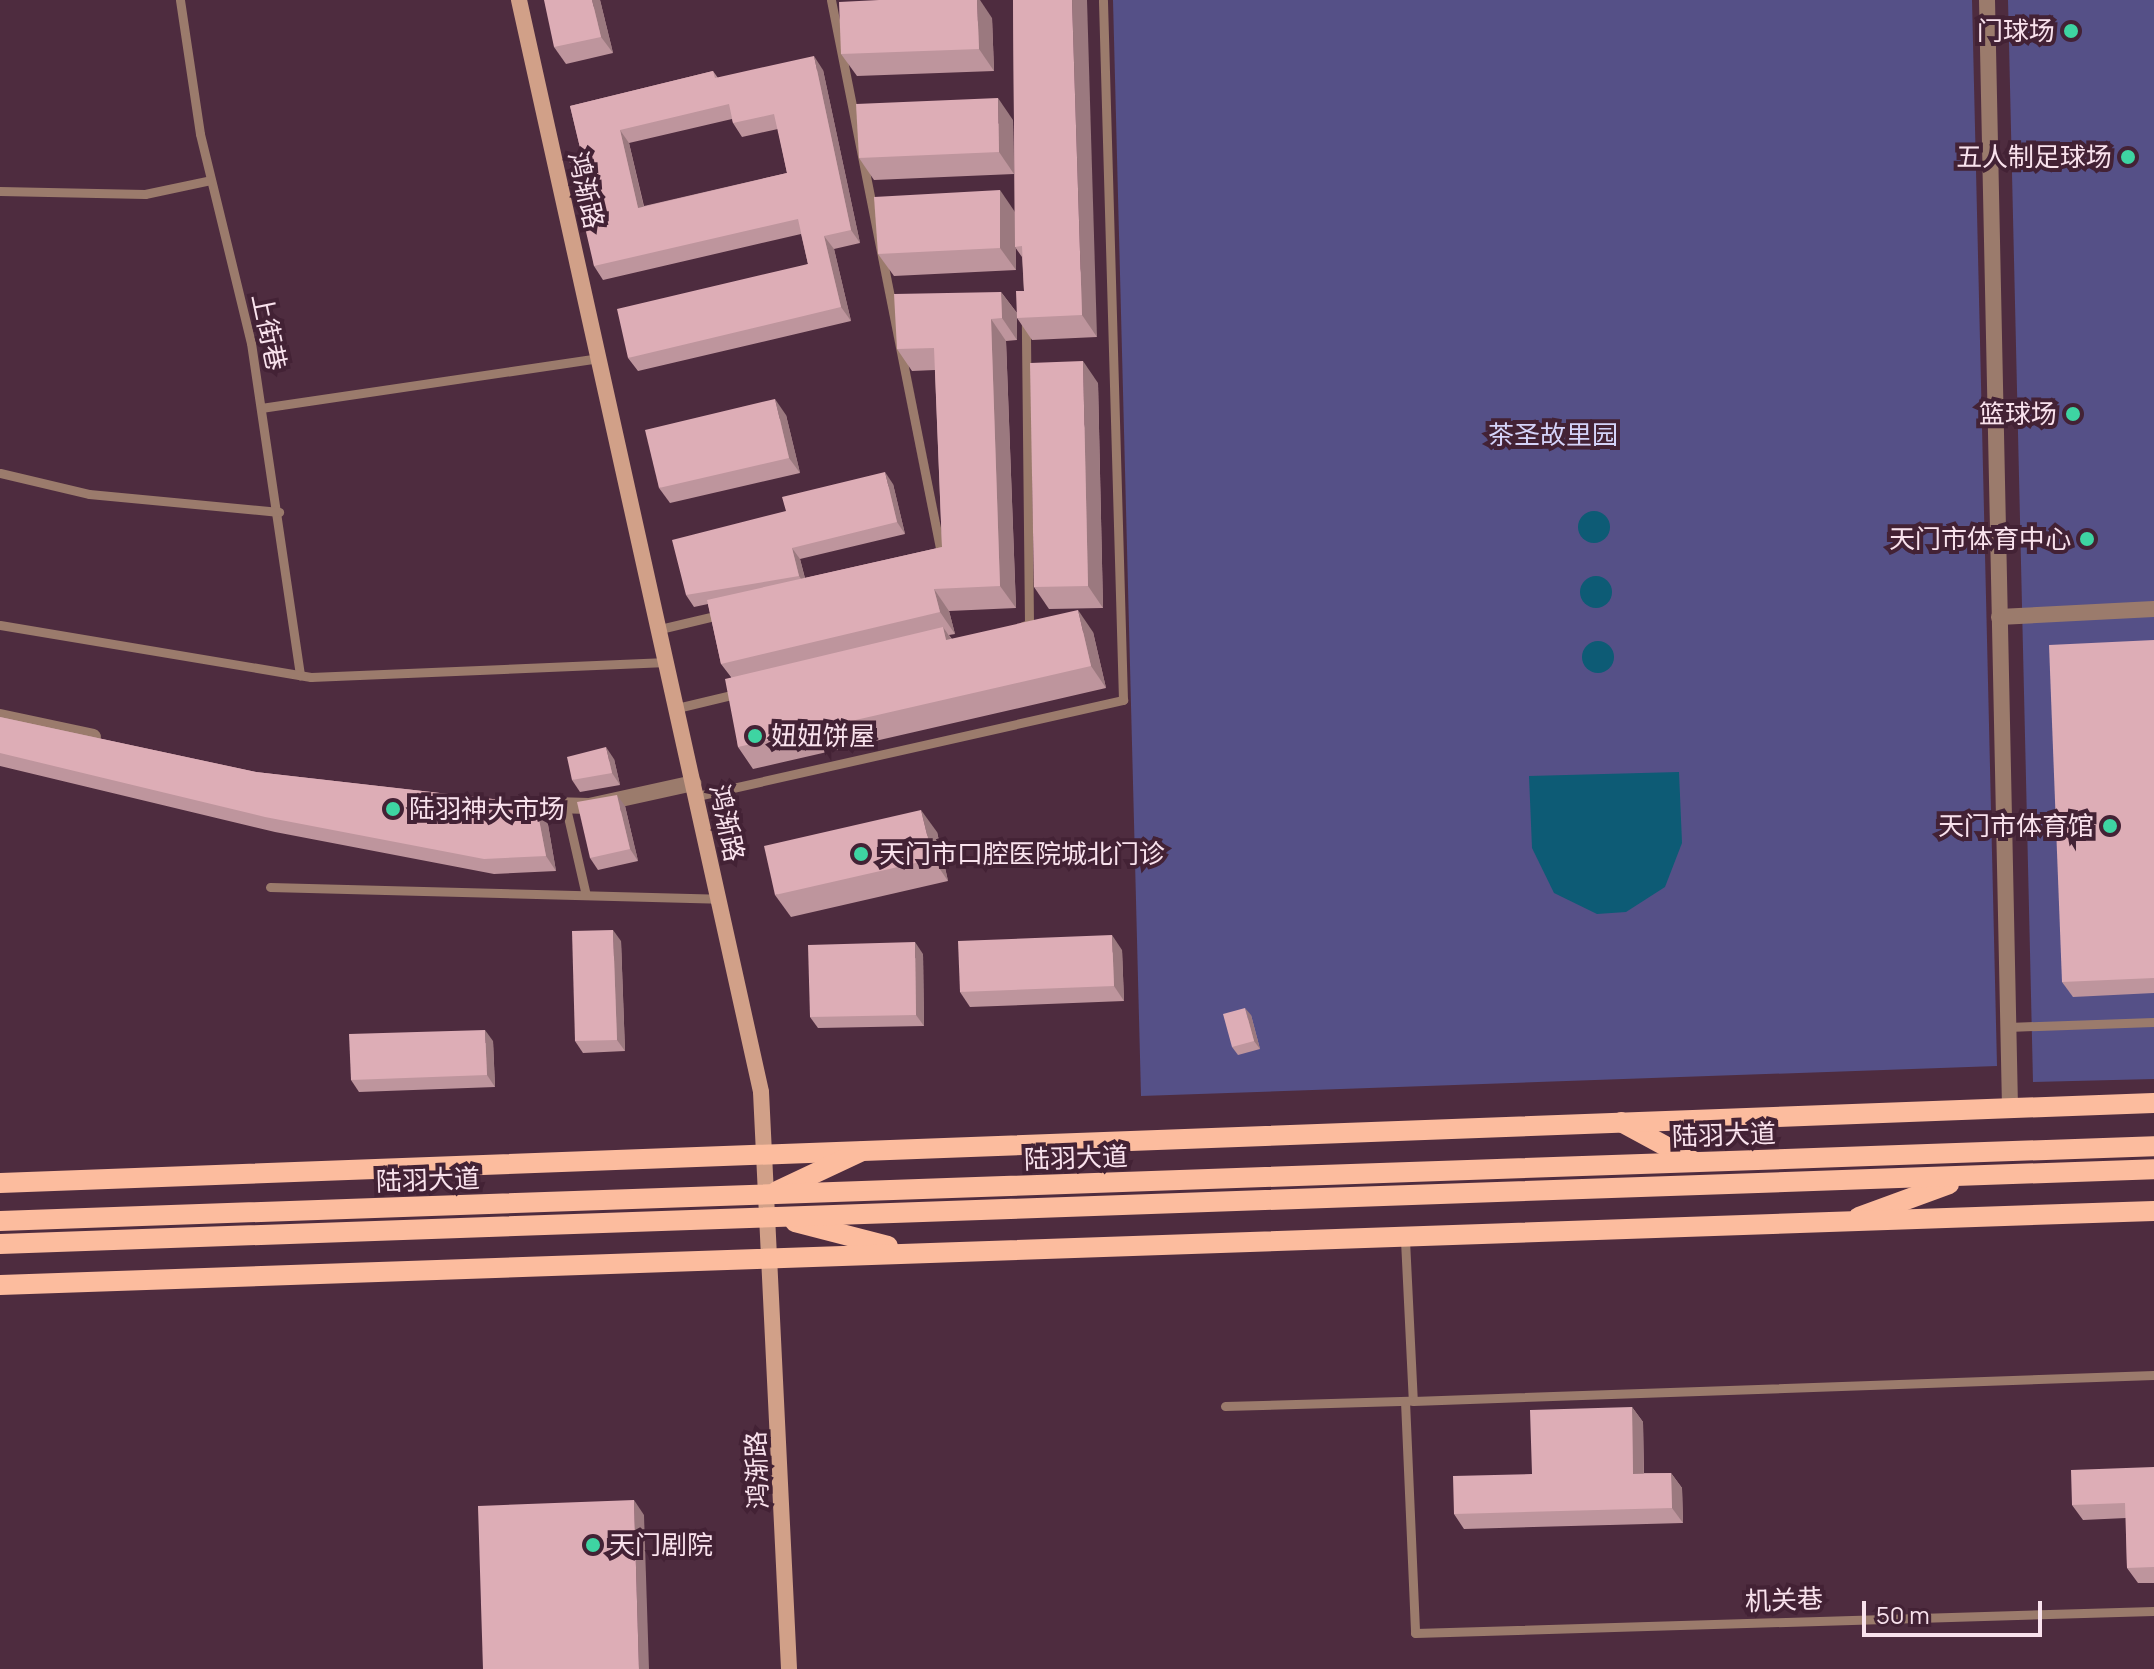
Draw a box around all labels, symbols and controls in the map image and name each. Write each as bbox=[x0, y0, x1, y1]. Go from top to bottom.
place label: 门球场 bbox=[1977, 15, 2055, 47]
marker: 门球场 bbox=[2062, 22, 2080, 40]
place label: 五人制足球场 bbox=[1956, 141, 2112, 173]
street label: 鸿渐路 bbox=[562, 148, 610, 232]
marker: 五人制足球场 bbox=[2119, 148, 2137, 166]
street label: 上街巷 bbox=[246, 291, 292, 373]
place label: 篮球场 bbox=[1979, 398, 2057, 430]
marker: 篮球场 bbox=[2064, 405, 2082, 423]
park label: 茶圣故里园 bbox=[1488, 419, 1618, 451]
place label: 天门市体育中心 bbox=[1889, 523, 2071, 555]
marker: 天门市体育中心 bbox=[2078, 530, 2096, 548]
place label: 妞妞饼屋 bbox=[771, 720, 875, 752]
marker: 妞妞饼屋 bbox=[746, 727, 764, 745]
street label: 鸿渐路 bbox=[704, 782, 750, 864]
place label: 陆羽神大市场 bbox=[409, 793, 565, 825]
marker: 陆羽神大市场 bbox=[384, 800, 402, 818]
place label: 天门市体育馆 bbox=[1938, 810, 2094, 842]
marker: 天门市体育馆 bbox=[2101, 817, 2119, 835]
place label: 天门市口腔医院城北门诊 bbox=[879, 838, 1165, 870]
marker: 天门市口腔医院城北门诊 bbox=[850, 843, 872, 865]
street label: 陆羽大道 bbox=[1671, 1118, 1777, 1152]
street label: 陆羽大道 bbox=[1023, 1141, 1129, 1175]
street label: 陆羽大道 bbox=[375, 1163, 481, 1197]
street label: 鸿渐路 bbox=[740, 1430, 774, 1510]
place label: 天门剧院 bbox=[609, 1529, 713, 1561]
marker: 天门剧院 bbox=[584, 1536, 602, 1554]
street label: 机关巷 bbox=[1744, 1583, 1824, 1617]
scale bar bbox=[1866, 1585, 2046, 1635]
text: 50 m bbox=[1876, 1598, 1930, 1631]

